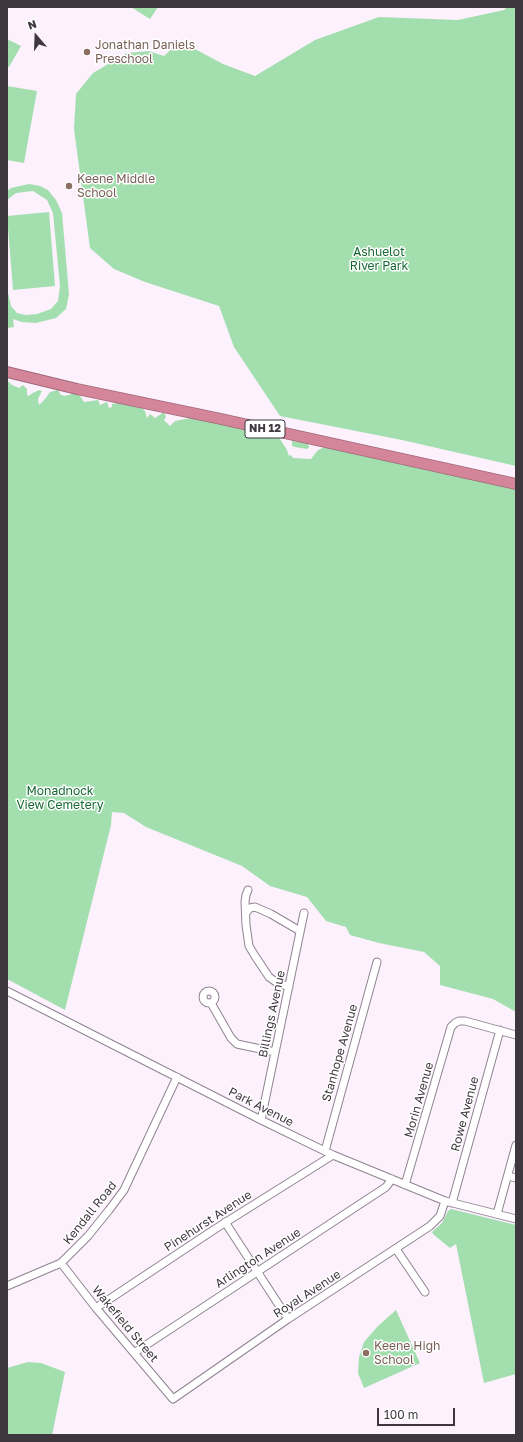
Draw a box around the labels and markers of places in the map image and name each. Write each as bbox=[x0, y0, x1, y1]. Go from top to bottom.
place label: Jonathan Daniels Preschool bbox=[95, 38, 195, 66]
marker: Jonathan Daniels Preschool bbox=[82, 47, 92, 57]
place label: Keene Middle School bbox=[77, 172, 155, 200]
marker: Keene Middle School bbox=[64, 181, 74, 191]
place label: Keene High School bbox=[374, 1339, 440, 1367]
marker: Keene High School bbox=[361, 1348, 371, 1358]

